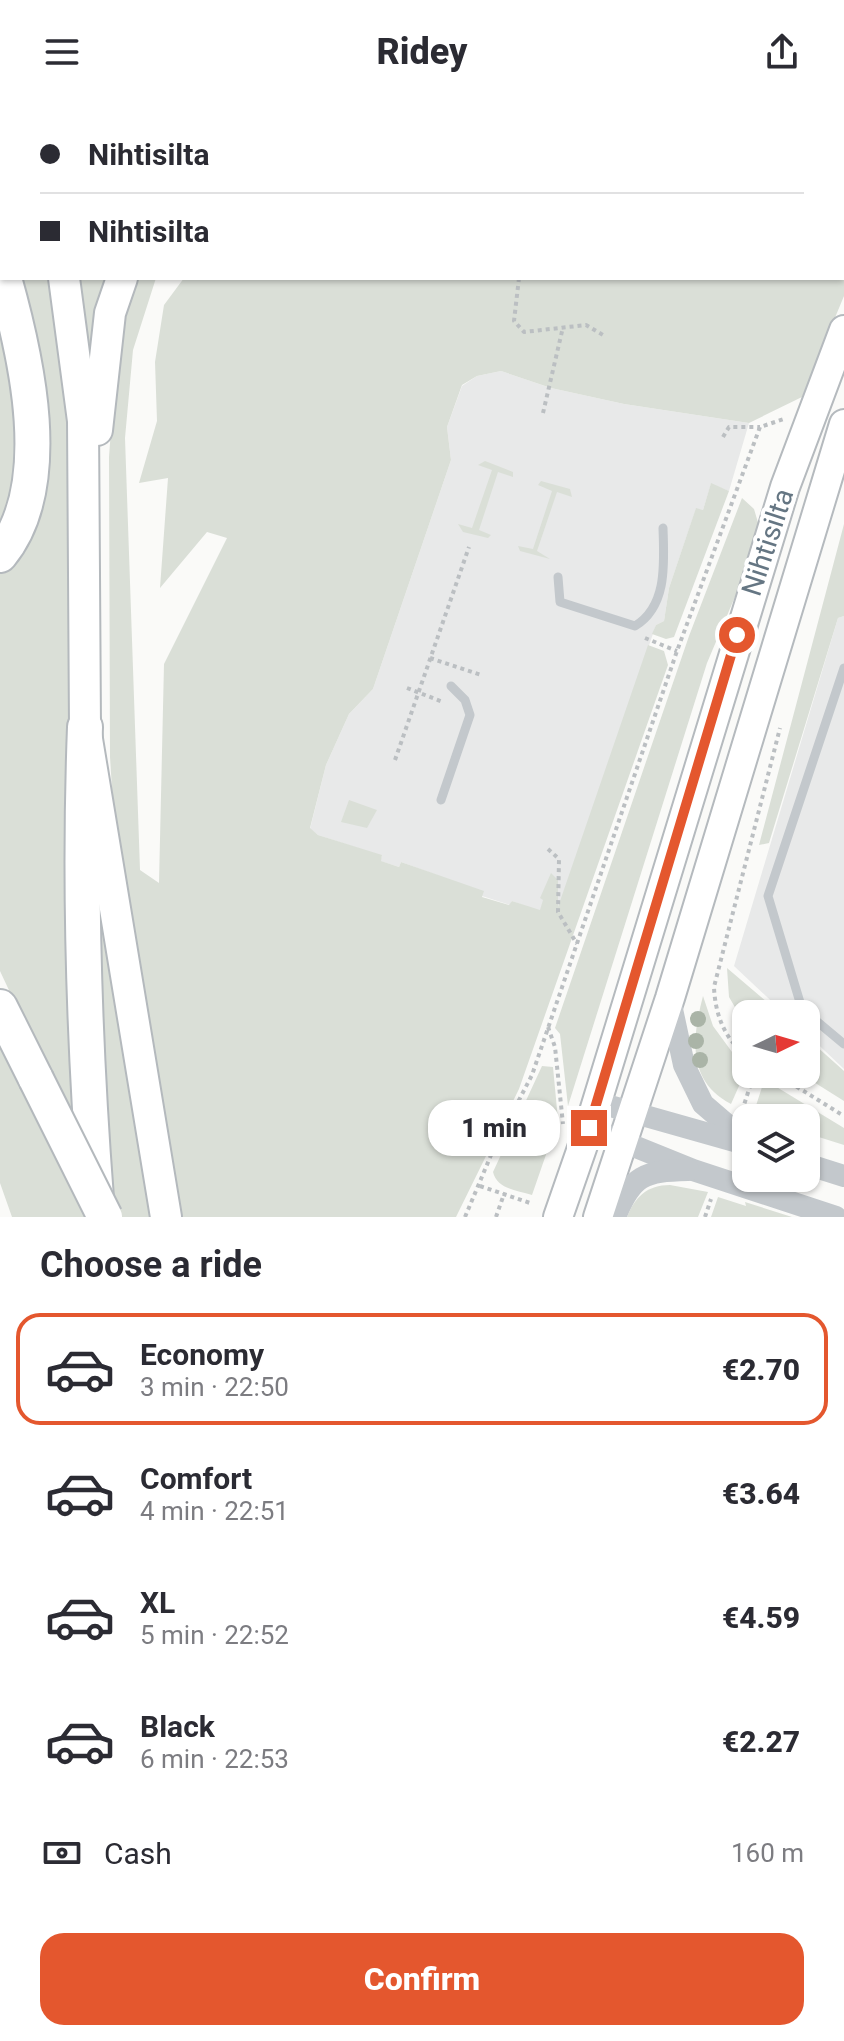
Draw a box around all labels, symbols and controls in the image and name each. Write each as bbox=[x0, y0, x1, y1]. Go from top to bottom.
icon: menu bbox=[40, 30, 84, 74]
icon: share bbox=[760, 30, 804, 74]
text: Ridey bbox=[377, 31, 467, 73]
text: Nihtisilta bbox=[88, 137, 210, 172]
text: Nihtisilta bbox=[88, 214, 210, 249]
street label: Nihtisilta bbox=[735, 484, 800, 600]
route start bbox=[719, 617, 755, 653]
north arrow bbox=[732, 1000, 820, 1088]
map controls bbox=[732, 1000, 820, 1192]
callout: 1 min bbox=[429, 1100, 561, 1156]
button: layers bbox=[732, 1104, 820, 1192]
route end bbox=[571, 1110, 607, 1146]
text: 1 min bbox=[461, 1113, 527, 1143]
text: Choose a ride bbox=[40, 1244, 262, 1286]
icon: car bbox=[44, 1333, 116, 1405]
text: Economy bbox=[140, 1337, 264, 1372]
text: €2.70 bbox=[722, 1352, 800, 1387]
text: 3 min · 22:50 bbox=[140, 1372, 289, 1402]
icon: car bbox=[44, 1457, 116, 1529]
text: Comfort bbox=[140, 1461, 252, 1496]
text: €3.64 bbox=[722, 1476, 800, 1511]
text: 4 min · 22:51 bbox=[140, 1496, 289, 1526]
icon: car bbox=[44, 1581, 116, 1653]
text: XL bbox=[140, 1585, 175, 1620]
text: €4.59 bbox=[722, 1600, 800, 1635]
text: 5 min · 22:52 bbox=[140, 1620, 289, 1650]
icon: car bbox=[44, 1705, 116, 1777]
text: Black bbox=[140, 1709, 215, 1744]
text: €2.27 bbox=[722, 1724, 800, 1759]
text: 6 min · 22:53 bbox=[140, 1744, 289, 1774]
icon: cash bbox=[40, 1831, 84, 1875]
text: Cash bbox=[104, 1836, 172, 1871]
text: 160 m bbox=[731, 1838, 804, 1868]
button: Confirm bbox=[40, 1933, 804, 2025]

